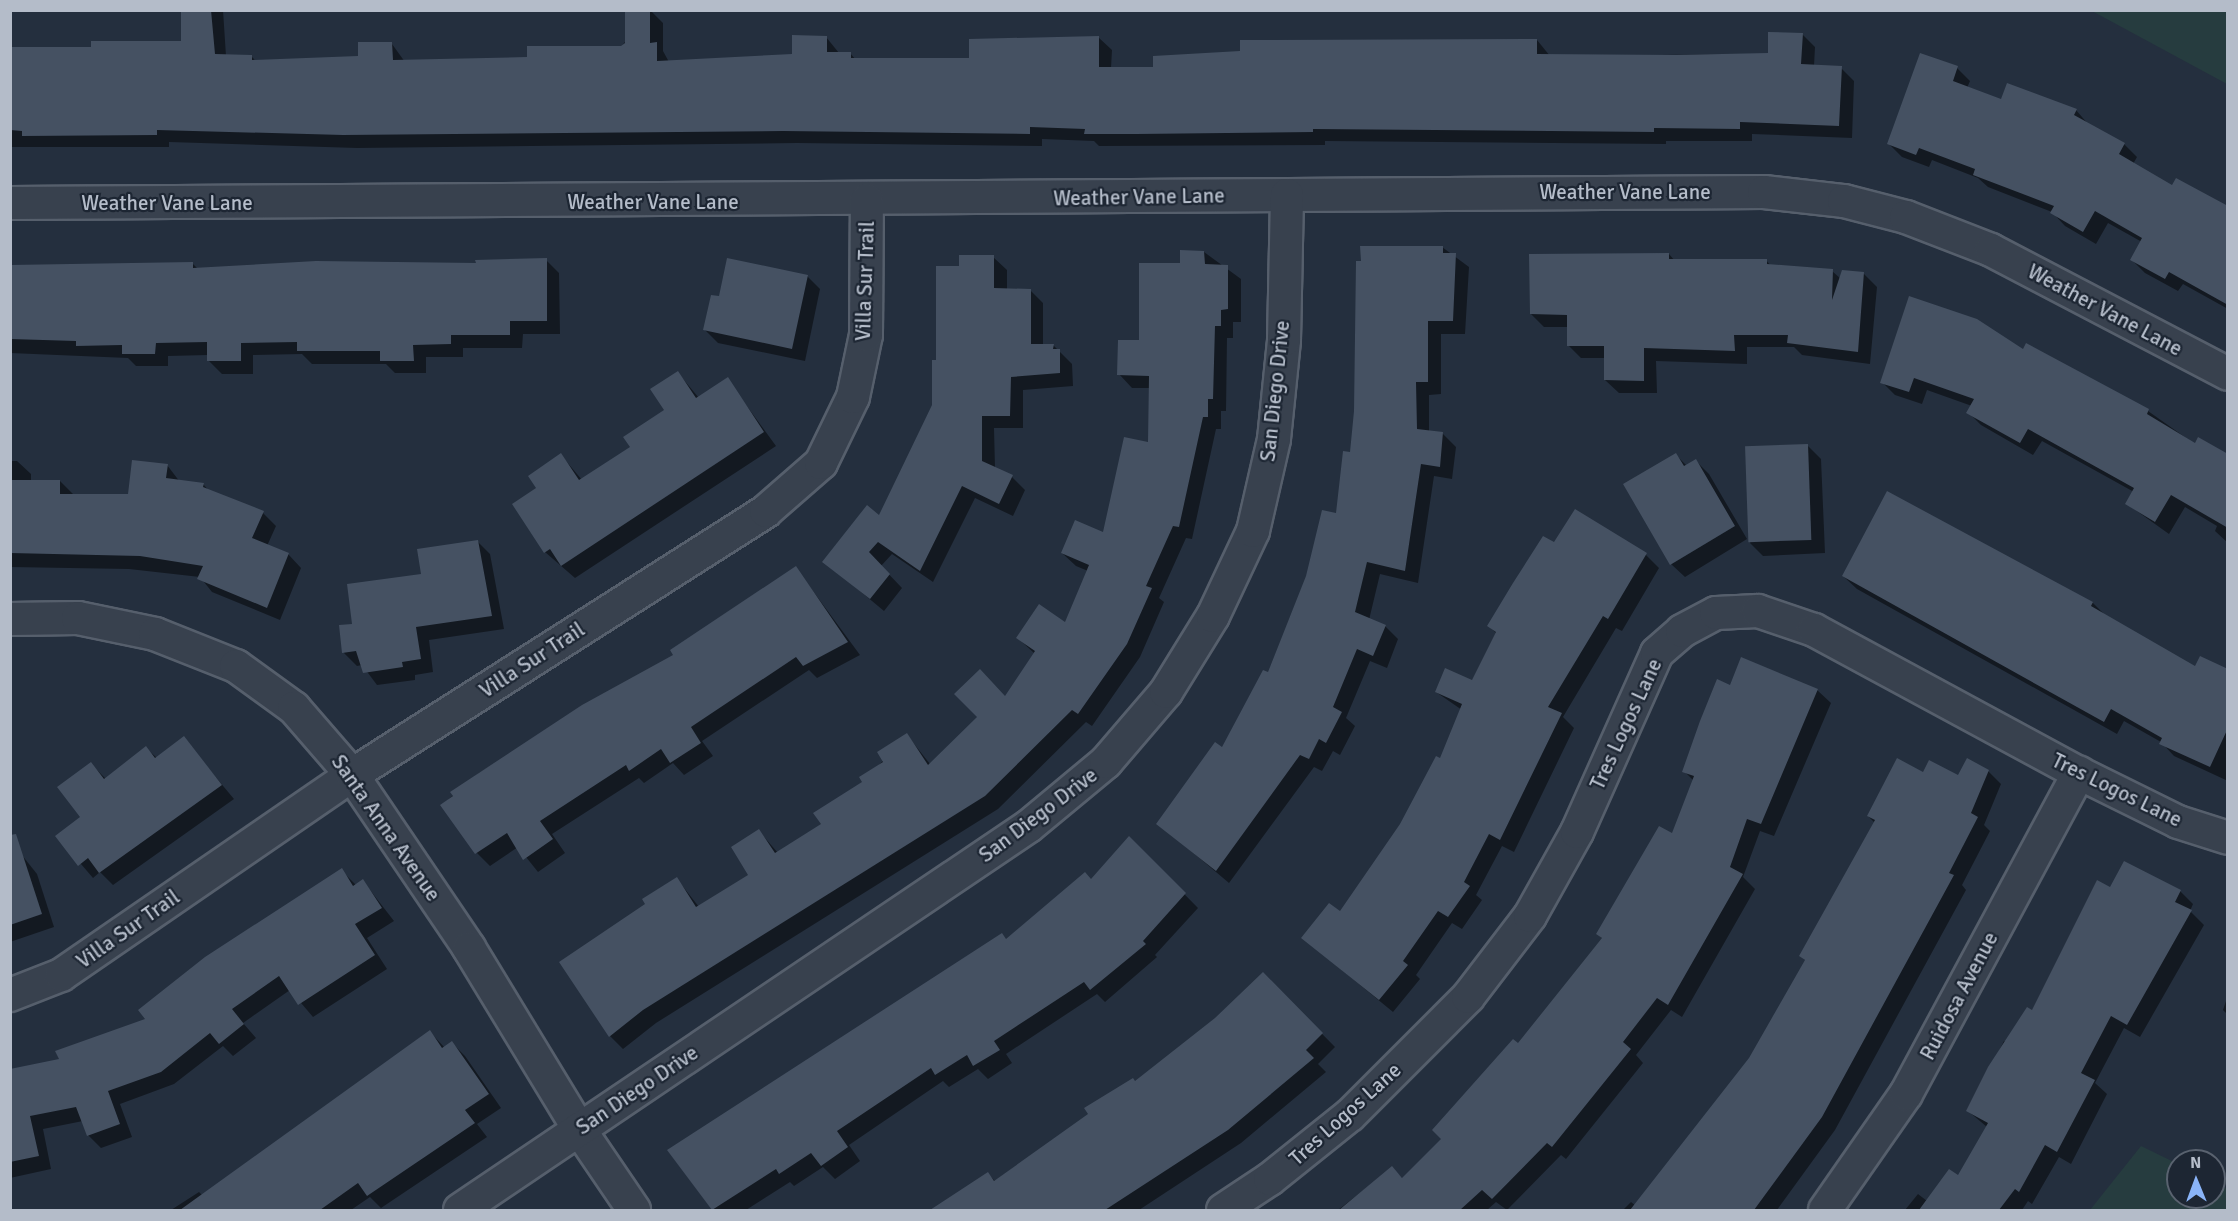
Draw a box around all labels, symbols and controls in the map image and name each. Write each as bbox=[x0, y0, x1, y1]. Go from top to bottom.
street label: Weather Vane Lane bbox=[1539, 179, 1711, 205]
street label: Weather Vane Lane bbox=[1053, 183, 1225, 211]
street label: Weather Vane Lane bbox=[567, 189, 739, 215]
street label: Weather Vane Lane bbox=[81, 190, 253, 216]
street label: Villa Sur Trail bbox=[850, 221, 880, 341]
street label: Weather Vane Lane bbox=[2023, 259, 2187, 361]
street label: San Diego Drive bbox=[1255, 319, 1295, 463]
street label: Villa Sur Trail bbox=[475, 617, 589, 703]
street label: Tres Logos Lane bbox=[1585, 655, 1667, 793]
street label: Tres Logos Lane bbox=[2048, 748, 2186, 832]
street label: Santa Anna Avenue bbox=[326, 750, 446, 906]
street label: San Diego Drive bbox=[974, 762, 1102, 868]
street label: Villa Sur Trail bbox=[72, 884, 184, 974]
street label: Ruidosa Avenue bbox=[1915, 928, 2003, 1064]
street label: San Diego Drive bbox=[571, 1040, 703, 1140]
street label: Tres Logos Lane bbox=[1284, 1057, 1406, 1171]
north arrow bbox=[2166, 1149, 2226, 1209]
text: N bbox=[2190, 1153, 2201, 1173]

